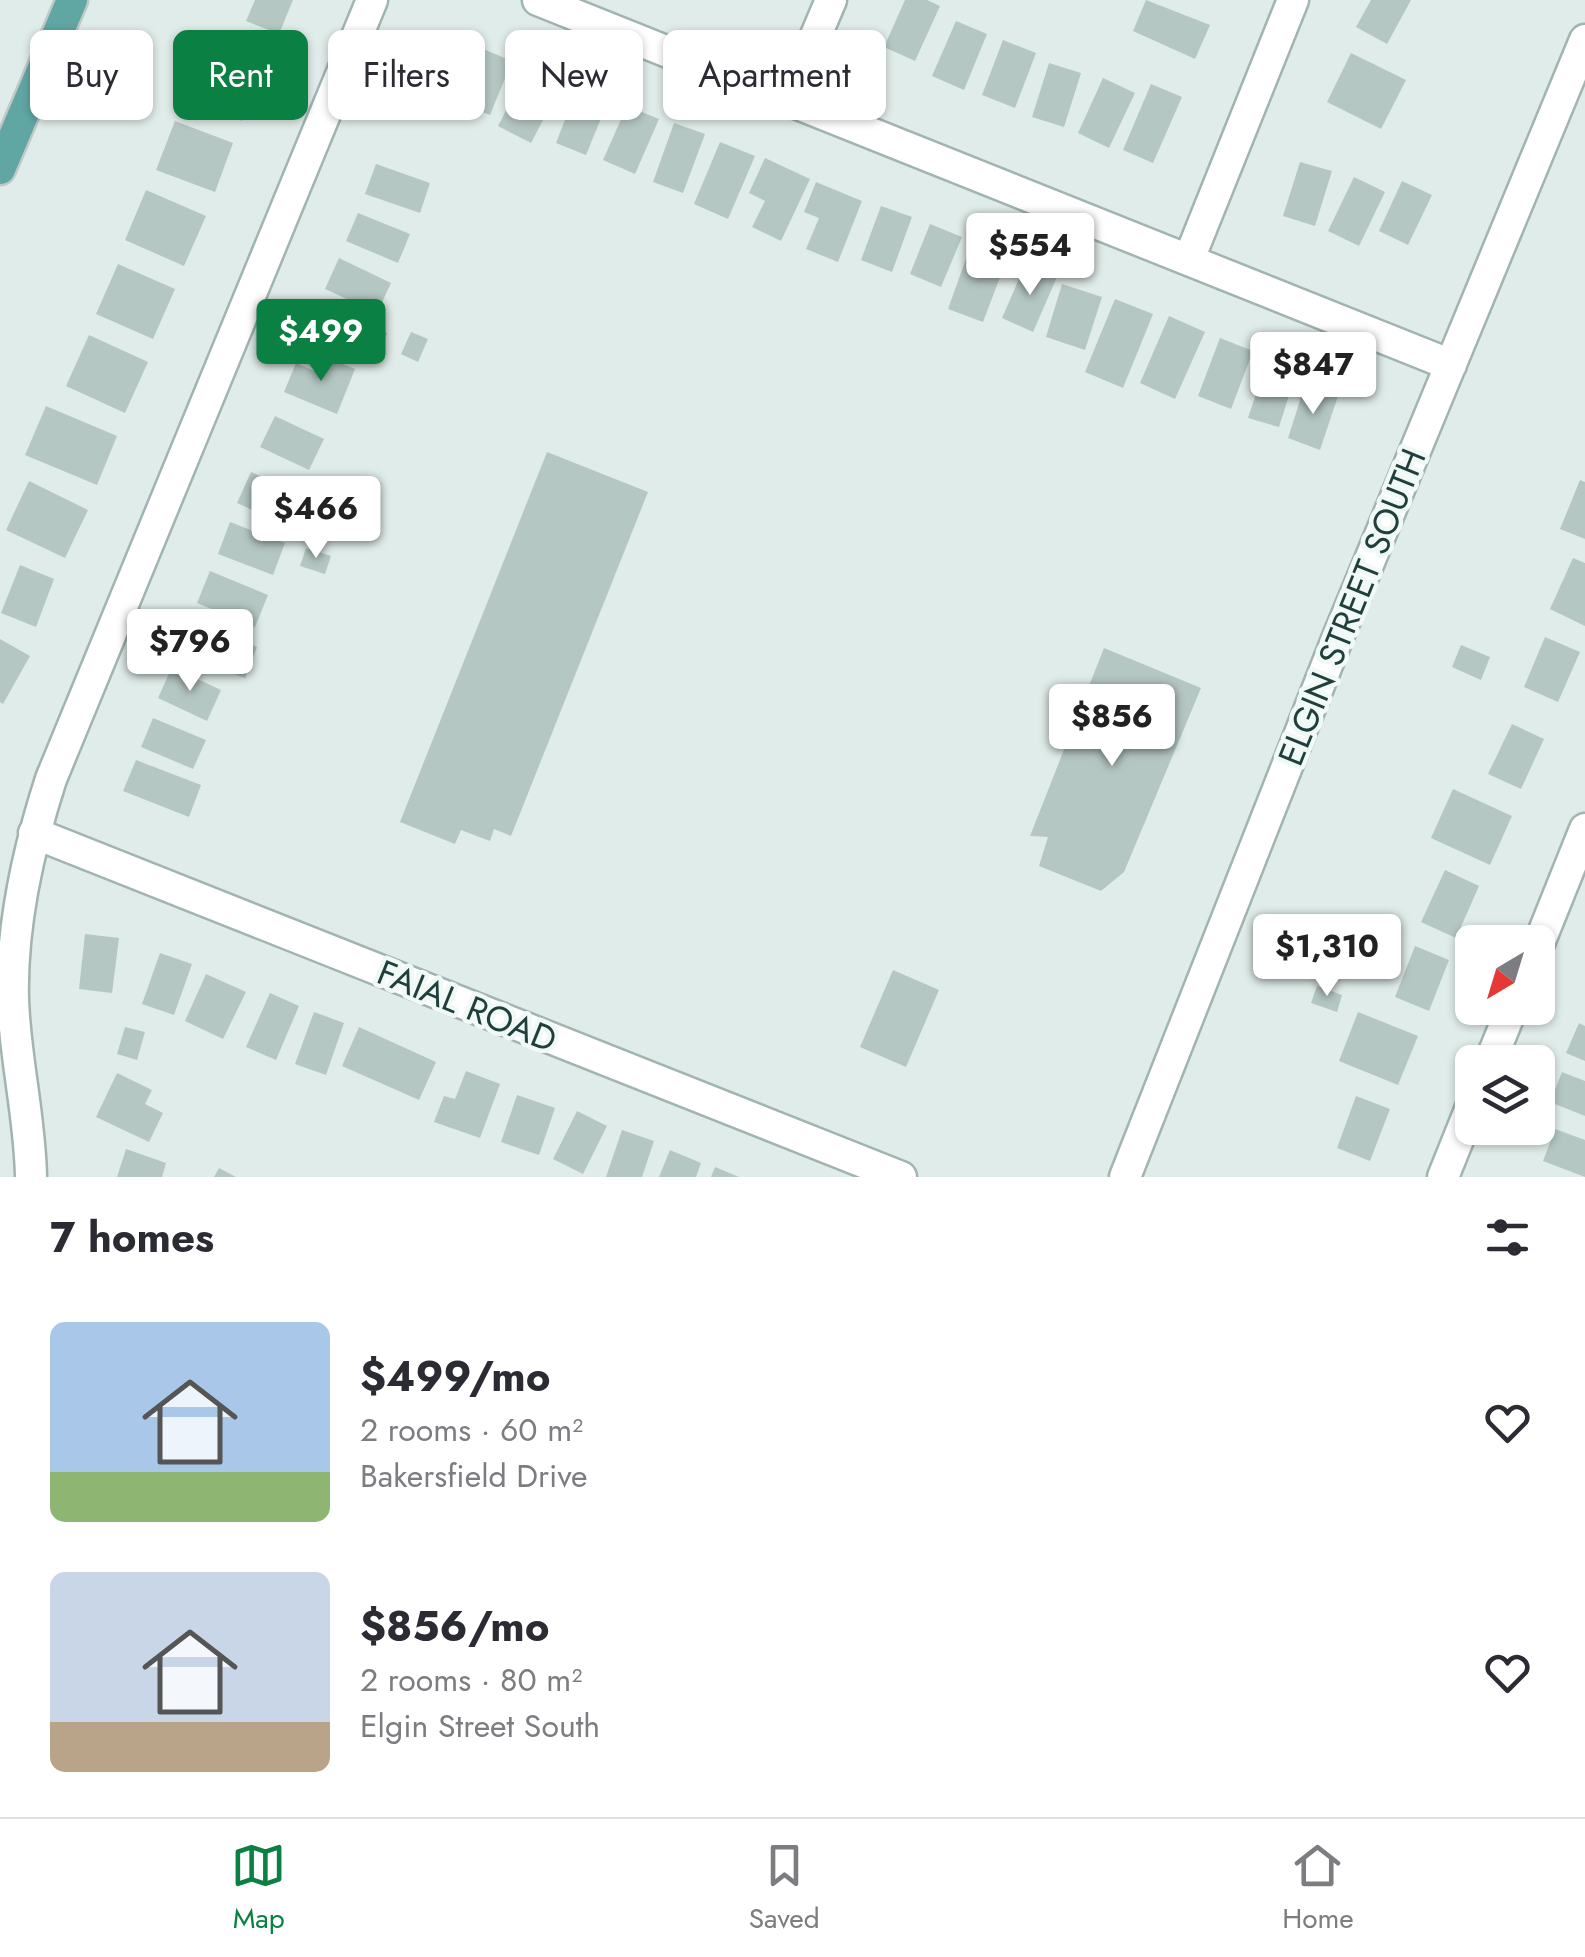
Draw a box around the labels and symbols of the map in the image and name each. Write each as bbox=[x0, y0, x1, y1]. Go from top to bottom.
pin: $554 bbox=[971, 213, 1089, 298]
pin: $499 bbox=[262, 299, 380, 384]
pin: $847 bbox=[1254, 332, 1372, 417]
street label: ELGIN STREET SOUTH bbox=[1266, 441, 1438, 773]
pin: $466 bbox=[257, 476, 375, 561]
pin: $796 bbox=[131, 609, 249, 694]
pin: $856 bbox=[1053, 684, 1171, 769]
pin: $1,310 bbox=[1246, 914, 1408, 999]
north arrow bbox=[1455, 925, 1555, 1025]
street label: FAIAL ROAD bbox=[370, 947, 564, 1065]

